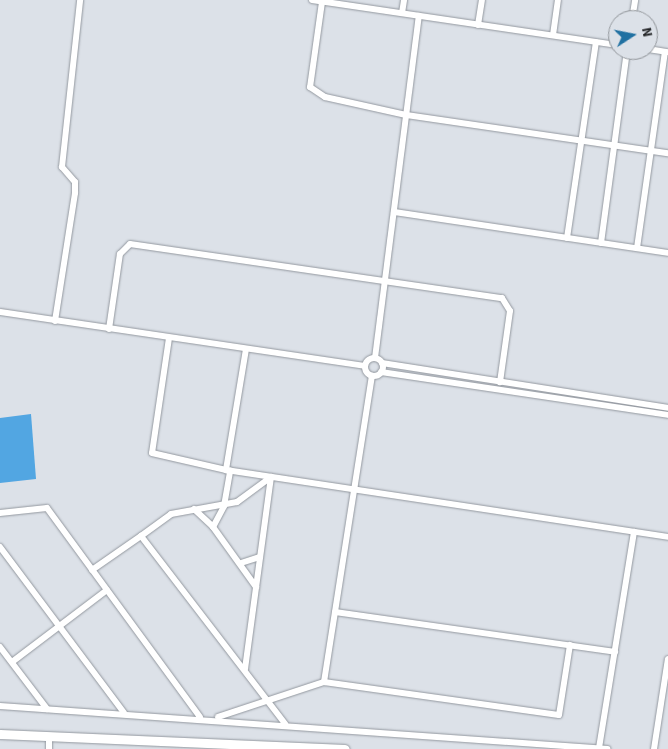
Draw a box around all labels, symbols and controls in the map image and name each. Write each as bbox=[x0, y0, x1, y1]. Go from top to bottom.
north arrow bbox=[608, 10, 658, 60]
text: N bbox=[636, 26, 657, 39]

